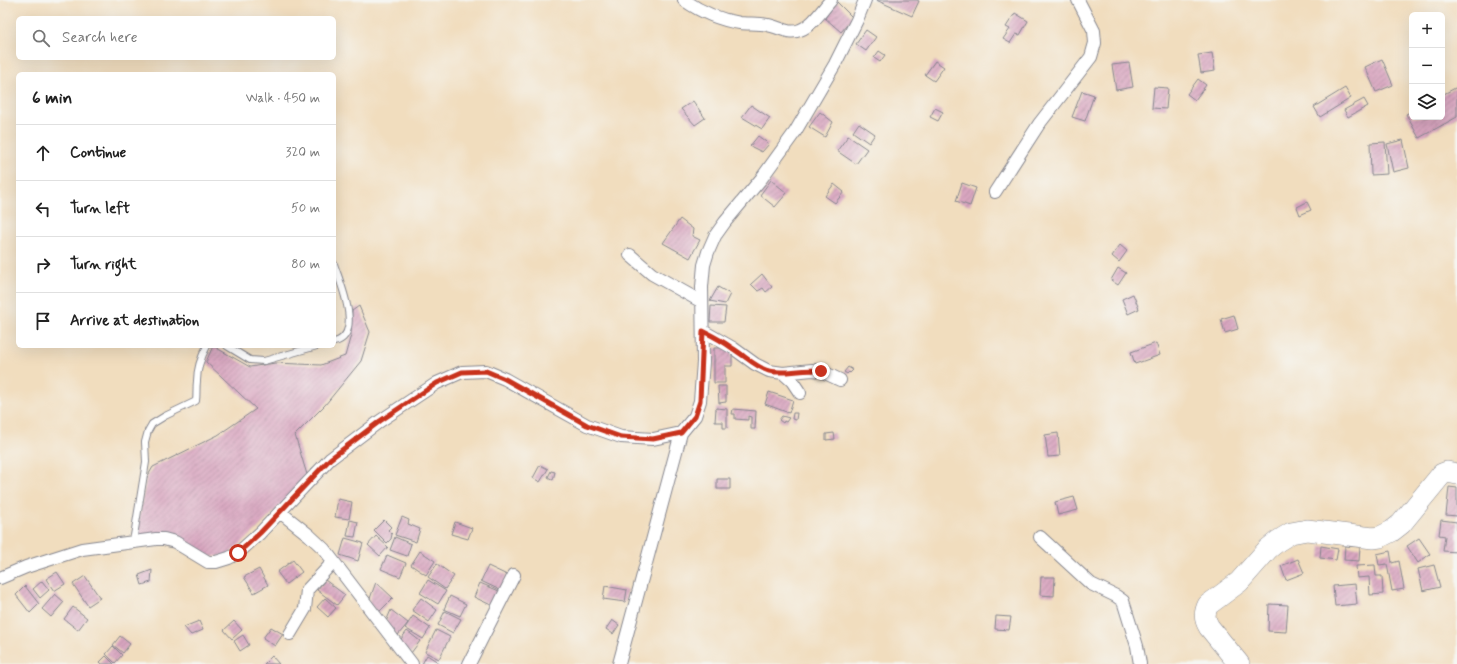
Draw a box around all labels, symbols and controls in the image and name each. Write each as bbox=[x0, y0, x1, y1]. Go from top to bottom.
map controls bbox=[1409, 12, 1445, 120]
button: + bbox=[1409, 12, 1445, 48]
search box bbox=[16, 16, 336, 60]
icon: search bbox=[30, 27, 52, 49]
text: Search here bbox=[62, 28, 138, 48]
button: − bbox=[1409, 48, 1445, 84]
button: layers bbox=[1409, 84, 1445, 120]
text: 6 min bbox=[32, 87, 72, 109]
text: Walk · 450 m bbox=[246, 90, 320, 107]
icon: ahead bbox=[32, 142, 54, 164]
text: Continue bbox=[70, 143, 126, 163]
text: 320 m bbox=[286, 144, 320, 161]
icon: left bbox=[32, 198, 54, 220]
text: Turn left bbox=[70, 199, 130, 219]
text: 50 m bbox=[291, 200, 320, 217]
icon: right bbox=[32, 254, 54, 276]
text: Turn right bbox=[70, 255, 137, 275]
text: 80 m bbox=[291, 256, 320, 273]
icon: arrive bbox=[32, 310, 54, 332]
text: Arrive at destination bbox=[70, 311, 199, 331]
route end bbox=[812, 362, 830, 380]
route start bbox=[229, 544, 247, 562]

